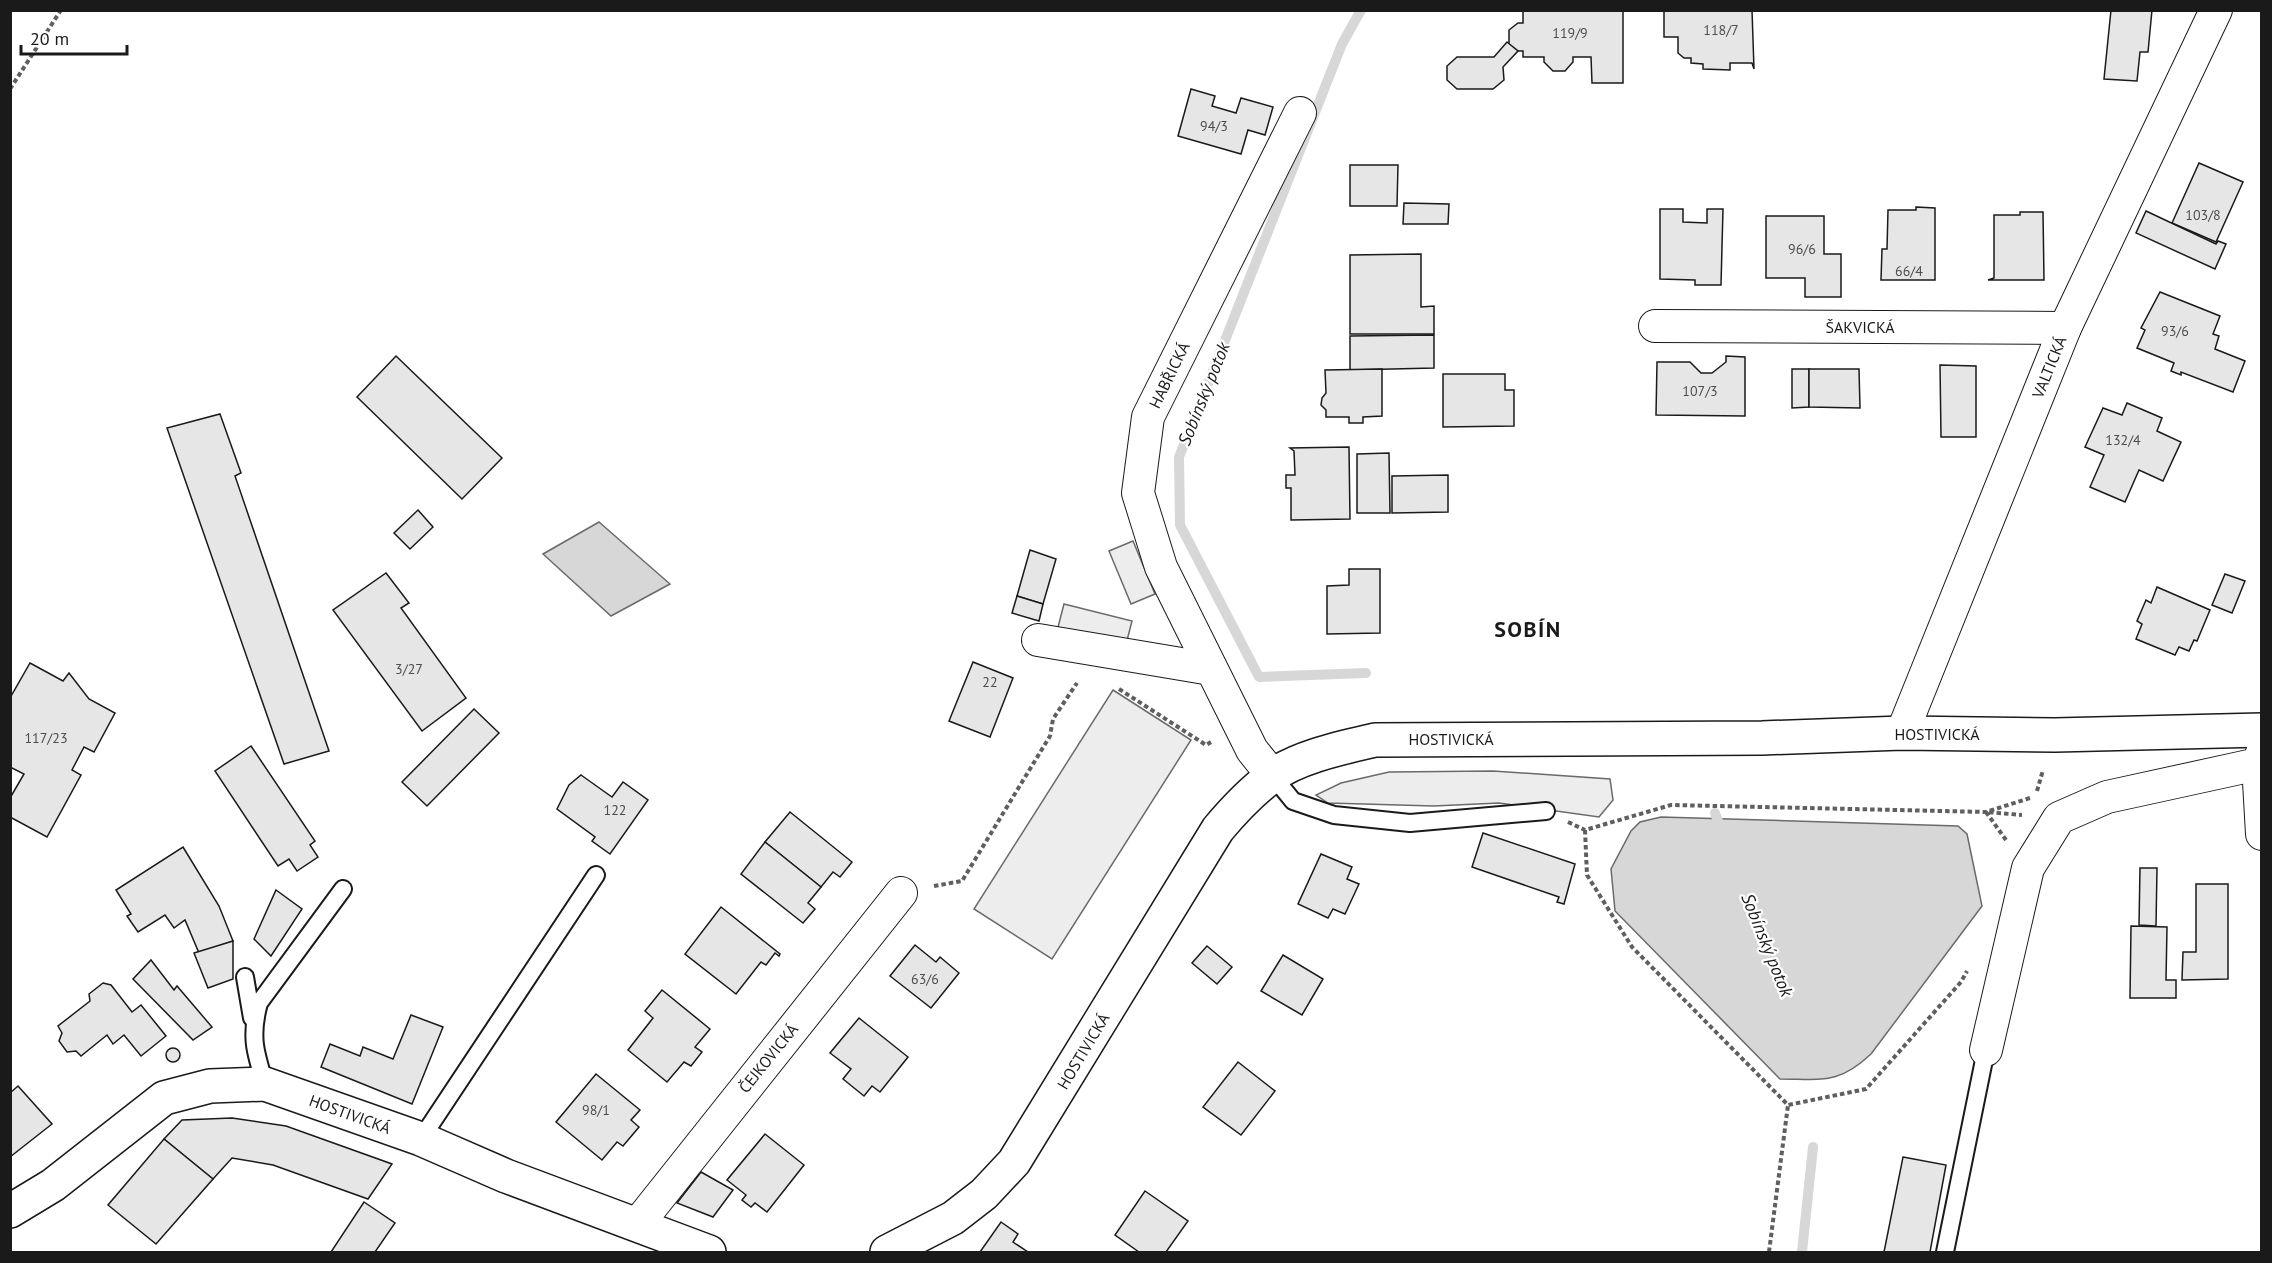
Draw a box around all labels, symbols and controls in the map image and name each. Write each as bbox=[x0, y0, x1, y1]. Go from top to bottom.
scale bar bbox=[21, 18, 128, 56]
house number: 118/7 bbox=[1703, 21, 1739, 39]
house number: 119/9 bbox=[1552, 24, 1588, 42]
text: 20 m bbox=[30, 27, 69, 50]
house number: 94/3 bbox=[1200, 117, 1228, 135]
house number: 103/8 bbox=[2185, 206, 2221, 224]
house number: 96/6 bbox=[1788, 240, 1816, 258]
house number: 66/4 bbox=[1895, 262, 1923, 280]
street label: ŠAKVICKÁ bbox=[1825, 317, 1895, 337]
house number: 93/6 bbox=[2161, 322, 2189, 340]
street label: VALTICKÁ bbox=[2027, 332, 2071, 402]
street label: HABŘICKÁ bbox=[1144, 338, 1194, 411]
water label: Sobínský potok bbox=[1172, 338, 1235, 449]
house number: 107/3 bbox=[1682, 382, 1718, 400]
house number: 132/4 bbox=[2105, 431, 2141, 449]
district label: SOBÍN bbox=[1494, 615, 1562, 643]
house number: 3/27 bbox=[395, 660, 423, 678]
house number: 22 bbox=[982, 673, 998, 691]
street label: HOSTIVICKÁ bbox=[1894, 724, 1980, 744]
house number: 117/23 bbox=[24, 729, 68, 747]
street label: HOSTIVICKÁ bbox=[1408, 729, 1494, 749]
house number: 122 bbox=[604, 801, 626, 819]
water label: Sobínský potok bbox=[1736, 890, 1799, 1001]
house number: 63/6 bbox=[911, 970, 939, 988]
street label: HOSTIVICKÁ bbox=[1052, 1009, 1114, 1093]
street label: ČEJKOVICKÁ bbox=[734, 1019, 802, 1097]
street label: HOSTIVICKÁ bbox=[307, 1090, 394, 1138]
house number: 98/1 bbox=[582, 1101, 610, 1119]

